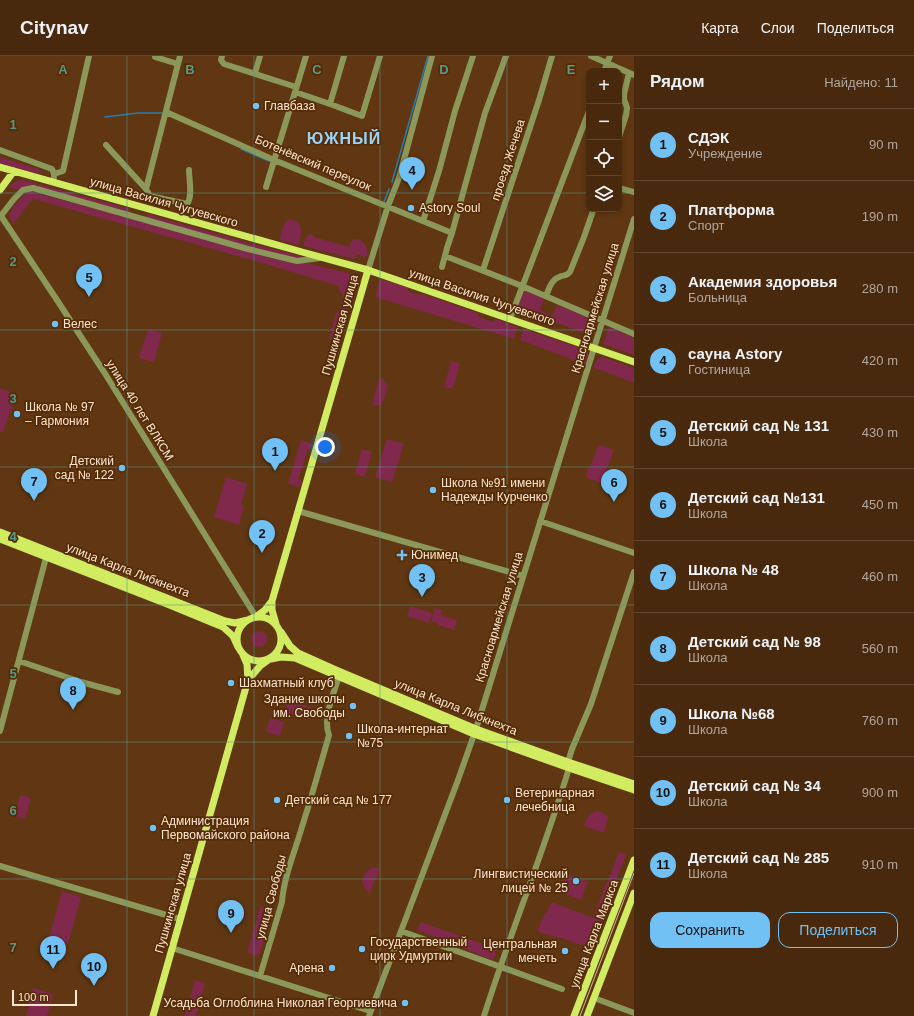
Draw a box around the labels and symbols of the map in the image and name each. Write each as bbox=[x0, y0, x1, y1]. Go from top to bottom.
text: A bbox=[58, 62, 68, 77]
text: B bbox=[185, 62, 195, 77]
text: C bbox=[312, 62, 322, 77]
text: D bbox=[439, 62, 449, 77]
text: E bbox=[567, 62, 576, 77]
place label: Главбаза bbox=[264, 99, 315, 113]
marker: Главбаза bbox=[251, 101, 261, 111]
text: 1 bbox=[9, 117, 17, 132]
street label: проезд Жечева bbox=[488, 117, 528, 203]
district label: ЮЖНЫЙ bbox=[307, 129, 381, 147]
street label: Ботенёвский переулок bbox=[253, 132, 374, 194]
pin: 4 bbox=[399, 157, 425, 190]
street label: улица Василия Чугуевского bbox=[88, 174, 240, 230]
place label: Astory Soul bbox=[419, 201, 480, 215]
marker: Astory Soul bbox=[406, 203, 416, 213]
street label: Красноармейская улица bbox=[568, 241, 622, 375]
text: 2 bbox=[9, 254, 17, 269]
pin: 5 bbox=[76, 264, 102, 297]
street label: улица Василия Чугуевского bbox=[407, 265, 557, 329]
street label: Пушкинская улица bbox=[319, 273, 361, 377]
place label: Велес bbox=[63, 317, 97, 331]
marker: Велес bbox=[50, 319, 60, 329]
street label: улица 40 лет ВЛКСМ bbox=[103, 357, 177, 463]
text: 3 bbox=[9, 391, 17, 406]
place label: Школа № 97 – Гармония bbox=[25, 400, 95, 428]
marker: Школа № 97 – Гармония bbox=[12, 409, 22, 419]
your location bbox=[315, 437, 335, 457]
pin: 1 bbox=[262, 438, 288, 471]
place label: Детский сад № 122 bbox=[55, 454, 114, 482]
marker: Детский сад № 122 bbox=[117, 463, 127, 473]
pin: 7 bbox=[21, 468, 47, 501]
pin: 6 bbox=[601, 469, 627, 502]
place label: Школа №91 имени Надежды Курченко bbox=[441, 476, 548, 504]
marker: Школа №91 имени Надежды Курченко bbox=[428, 485, 438, 495]
pin: 2 bbox=[249, 520, 275, 553]
text: 4 bbox=[9, 529, 17, 544]
street label: улица Карла Либкнехта bbox=[64, 540, 192, 600]
place label: Юнимед bbox=[411, 548, 458, 562]
marker: Юнимед bbox=[396, 549, 408, 561]
street label: Красноармейская улица bbox=[472, 550, 526, 684]
pin: 3 bbox=[409, 564, 435, 597]
text: 5 bbox=[9, 666, 17, 681]
place label: Шахматный клуб bbox=[239, 676, 334, 690]
street label: улица Карла Либкнехта bbox=[393, 676, 520, 738]
pin: 8 bbox=[60, 677, 86, 710]
marker: Шахматный клуб bbox=[226, 678, 236, 688]
place label: Здание школы им. Свободы bbox=[264, 692, 345, 720]
marker: Здание школы им. Свободы bbox=[348, 701, 358, 711]
place label: Школа-интернат №75 bbox=[357, 722, 449, 750]
marker: Школа-интернат №75 bbox=[344, 731, 354, 741]
place label: Ветеринарная лечебница bbox=[515, 786, 594, 814]
place label: Детский сад № 177 bbox=[285, 793, 392, 807]
marker: Детский сад № 177 bbox=[272, 795, 282, 805]
marker: Ветеринарная лечебница bbox=[502, 795, 512, 805]
text: 6 bbox=[9, 803, 17, 818]
place label: Администрация Первомайского района bbox=[161, 814, 290, 842]
marker: Администрация Первомайского района bbox=[148, 823, 158, 833]
street label: Пушкинская улица bbox=[152, 851, 194, 955]
street label: улица Свободы bbox=[253, 853, 289, 941]
place label: Лингвистический лицей № 25 bbox=[474, 867, 568, 895]
marker: Лингвистический лицей № 25 bbox=[571, 876, 581, 886]
street label: улица Карла Маркса bbox=[567, 878, 621, 990]
pin: 9 bbox=[218, 900, 244, 933]
place label: Государственный цирк Удмуртии bbox=[370, 935, 467, 963]
pin: 11 bbox=[40, 936, 66, 969]
place label: Центральная мечеть bbox=[483, 937, 557, 965]
text: 7 bbox=[9, 940, 17, 955]
marker: Государственный цирк Удмуртии bbox=[357, 944, 367, 954]
marker: Центральная мечеть bbox=[560, 946, 570, 956]
pin: 10 bbox=[81, 953, 107, 986]
place label: Арена bbox=[289, 961, 324, 975]
marker: Арена bbox=[327, 963, 337, 973]
scale bar bbox=[12, 988, 77, 1007]
place label: Усадьба Оглоблина Николая Георгиевича bbox=[164, 996, 397, 1010]
marker: Усадьба Оглоблина Николая Георгиевича bbox=[400, 998, 410, 1008]

